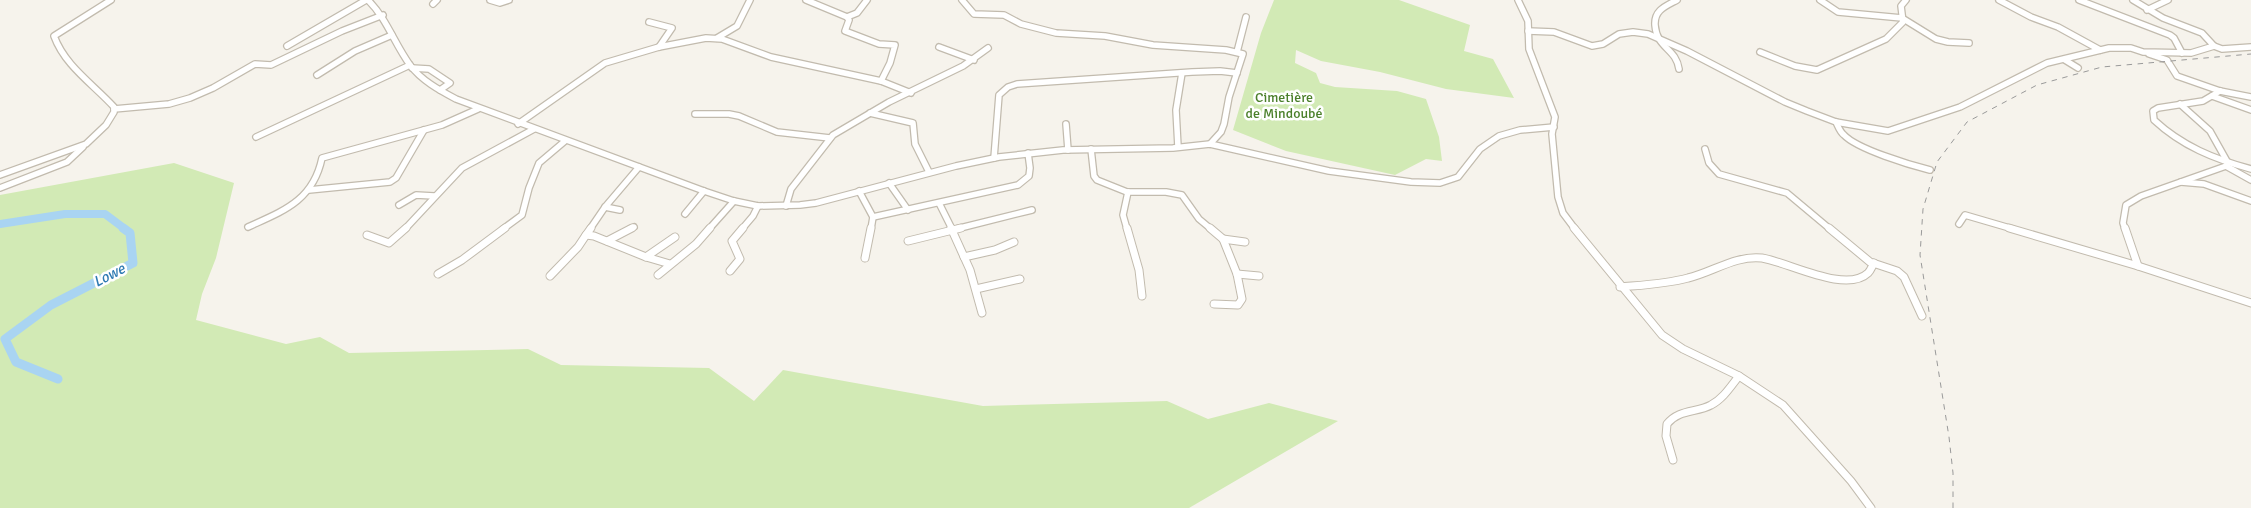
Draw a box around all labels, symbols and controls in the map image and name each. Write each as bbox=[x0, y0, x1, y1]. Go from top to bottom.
park label: Cimetière de Mindoubé bbox=[1246, 89, 1323, 122]
water label: Lowe bbox=[90, 259, 129, 291]

